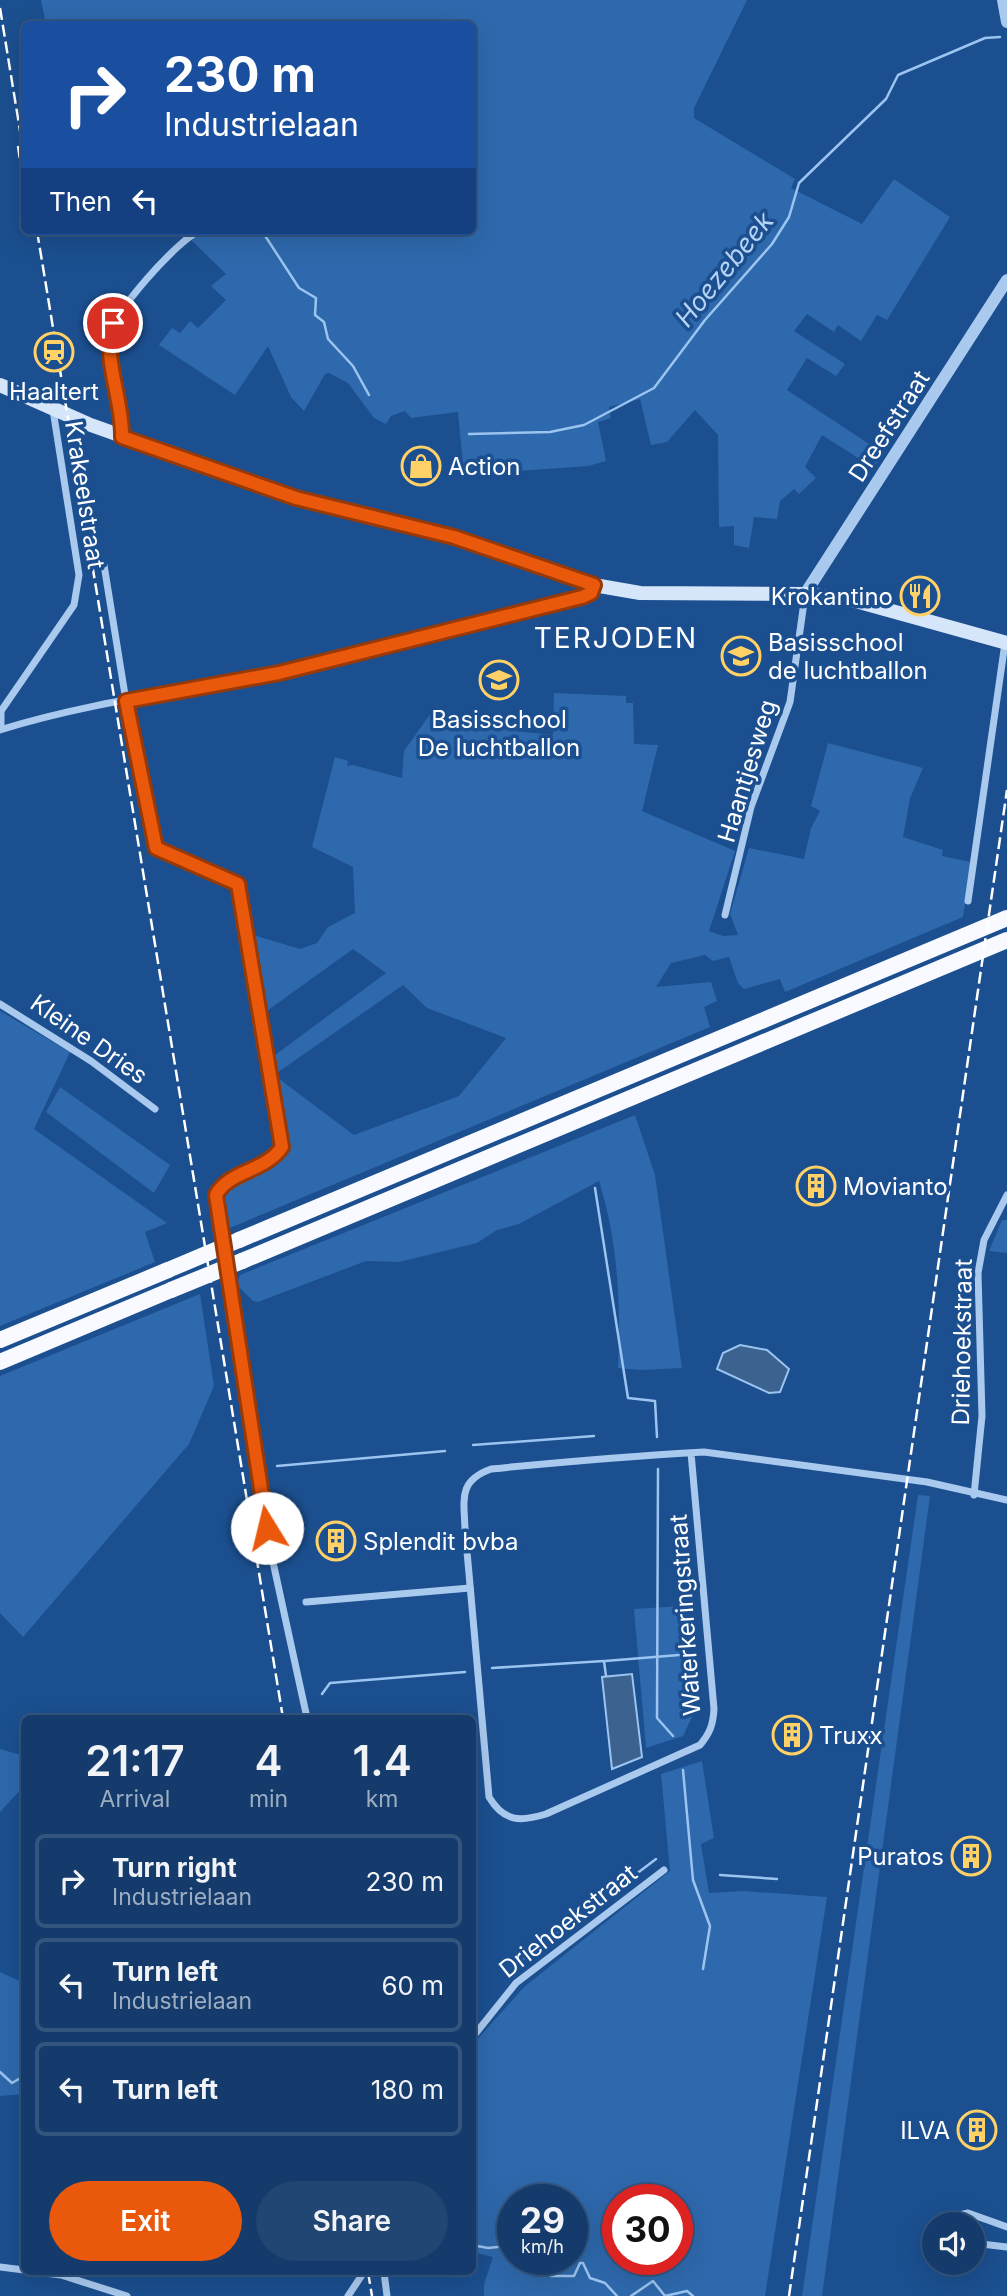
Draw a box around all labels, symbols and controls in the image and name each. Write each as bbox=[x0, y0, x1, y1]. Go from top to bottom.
text: 230 m bbox=[164, 45, 316, 104]
icon: right bbox=[49, 49, 140, 140]
text: Industrielaan bbox=[164, 105, 359, 144]
icon: left bbox=[126, 182, 164, 220]
text: Then bbox=[49, 186, 112, 217]
water label: Hoezebeek bbox=[668, 205, 780, 333]
pin bbox=[83, 293, 143, 353]
icon: arrive bbox=[94, 304, 132, 342]
station icon: Haaltert bbox=[33, 331, 75, 373]
street label: Dreefstraat bbox=[842, 365, 936, 487]
place label: Haaltert bbox=[9, 377, 99, 406]
street label: Krakeelstraat bbox=[59, 419, 111, 571]
shop icon: Action bbox=[400, 445, 442, 487]
place label: Action bbox=[448, 452, 521, 481]
restaurant icon: Krokantino bbox=[899, 575, 941, 617]
place label: Krokantino bbox=[771, 582, 893, 611]
district label: TERJODEN bbox=[534, 621, 698, 655]
place label: Basisschool de luchtballon bbox=[768, 628, 928, 685]
school or university icon: Basisschool de luchtballon bbox=[720, 635, 762, 677]
school or university icon: Basisschool De luchtballon bbox=[478, 659, 520, 701]
street label: Haantjesweg bbox=[712, 696, 782, 846]
place label: Basisschool De luchtballon bbox=[418, 705, 580, 762]
street label: Kleine Dries bbox=[25, 988, 153, 1090]
building icon: Movianto bbox=[795, 1165, 837, 1207]
place label: Movianto bbox=[843, 1172, 948, 1201]
street label: Driehoekstraat bbox=[946, 1258, 978, 1426]
position arrow bbox=[230, 1491, 304, 1565]
street label: Waterkeringstraat bbox=[663, 1513, 707, 1717]
building icon: Splendit bvba bbox=[315, 1520, 357, 1562]
place label: Splendit bvba bbox=[363, 1527, 518, 1556]
building icon: Truxx bbox=[771, 1714, 813, 1756]
place label: Truxx bbox=[819, 1721, 883, 1750]
text: 21:17 bbox=[85, 1735, 185, 1786]
text: 4 bbox=[255, 1735, 283, 1786]
text: 1.4 bbox=[353, 1735, 412, 1786]
text: Arrival bbox=[100, 1785, 170, 1813]
text: min bbox=[249, 1785, 288, 1813]
text: km bbox=[366, 1785, 398, 1813]
building icon: Puratos bbox=[950, 1835, 992, 1877]
place label: Puratos bbox=[857, 1842, 944, 1871]
text: Turn right bbox=[112, 1852, 237, 1883]
street label: Driehoekstraat bbox=[493, 1858, 643, 1984]
icon: right bbox=[53, 1862, 91, 1900]
text: 230 m bbox=[366, 1866, 444, 1897]
text: Industrielaan bbox=[112, 1883, 252, 1911]
text: Turn left bbox=[112, 1956, 218, 1987]
icon: left bbox=[53, 1966, 91, 2004]
text: 60 m bbox=[381, 1970, 444, 2001]
text: Industrielaan bbox=[112, 1987, 252, 2015]
icon: left bbox=[53, 2070, 91, 2108]
text: Turn left bbox=[112, 2074, 218, 2105]
text: 180 m bbox=[371, 2074, 444, 2105]
building icon: ILVA bbox=[956, 2109, 998, 2151]
place label: ILVA bbox=[900, 2116, 950, 2145]
button: Exit bbox=[49, 2181, 242, 2261]
button: Share bbox=[256, 2181, 448, 2261]
speed limit sign: 30 bbox=[602, 2184, 693, 2275]
text: 29 bbox=[520, 2199, 565, 2241]
map controls bbox=[922, 2212, 985, 2275]
button: sound bbox=[922, 2212, 985, 2275]
text: km/h bbox=[521, 2236, 564, 2257]

